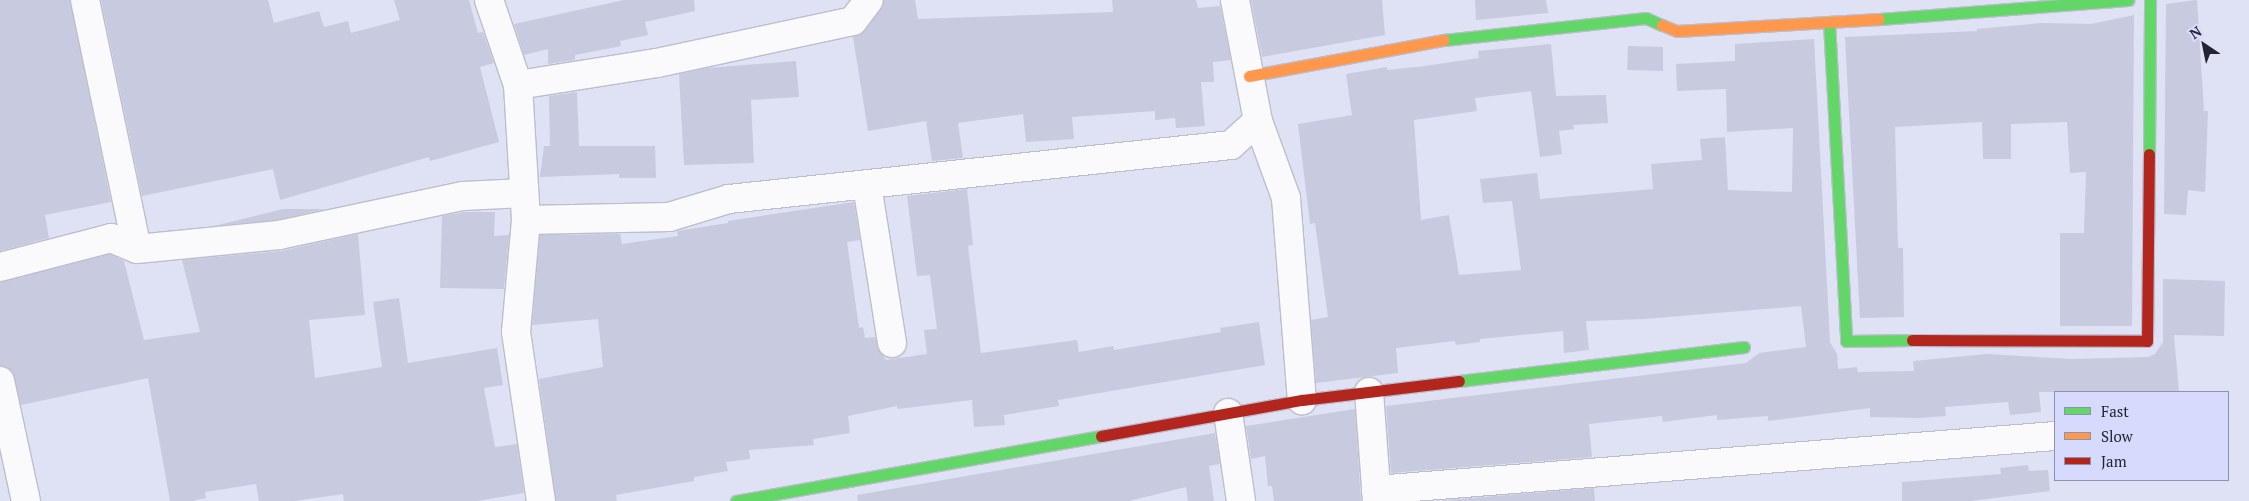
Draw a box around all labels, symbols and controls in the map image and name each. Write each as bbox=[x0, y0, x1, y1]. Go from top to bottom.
north arrow bbox=[2179, 20, 2229, 70]
text: N bbox=[2186, 21, 2205, 43]
legend bbox=[2054, 391, 2229, 481]
text: Fast bbox=[2101, 401, 2129, 421]
text: Slow bbox=[2101, 426, 2133, 446]
text: Jam bbox=[2101, 451, 2127, 471]

